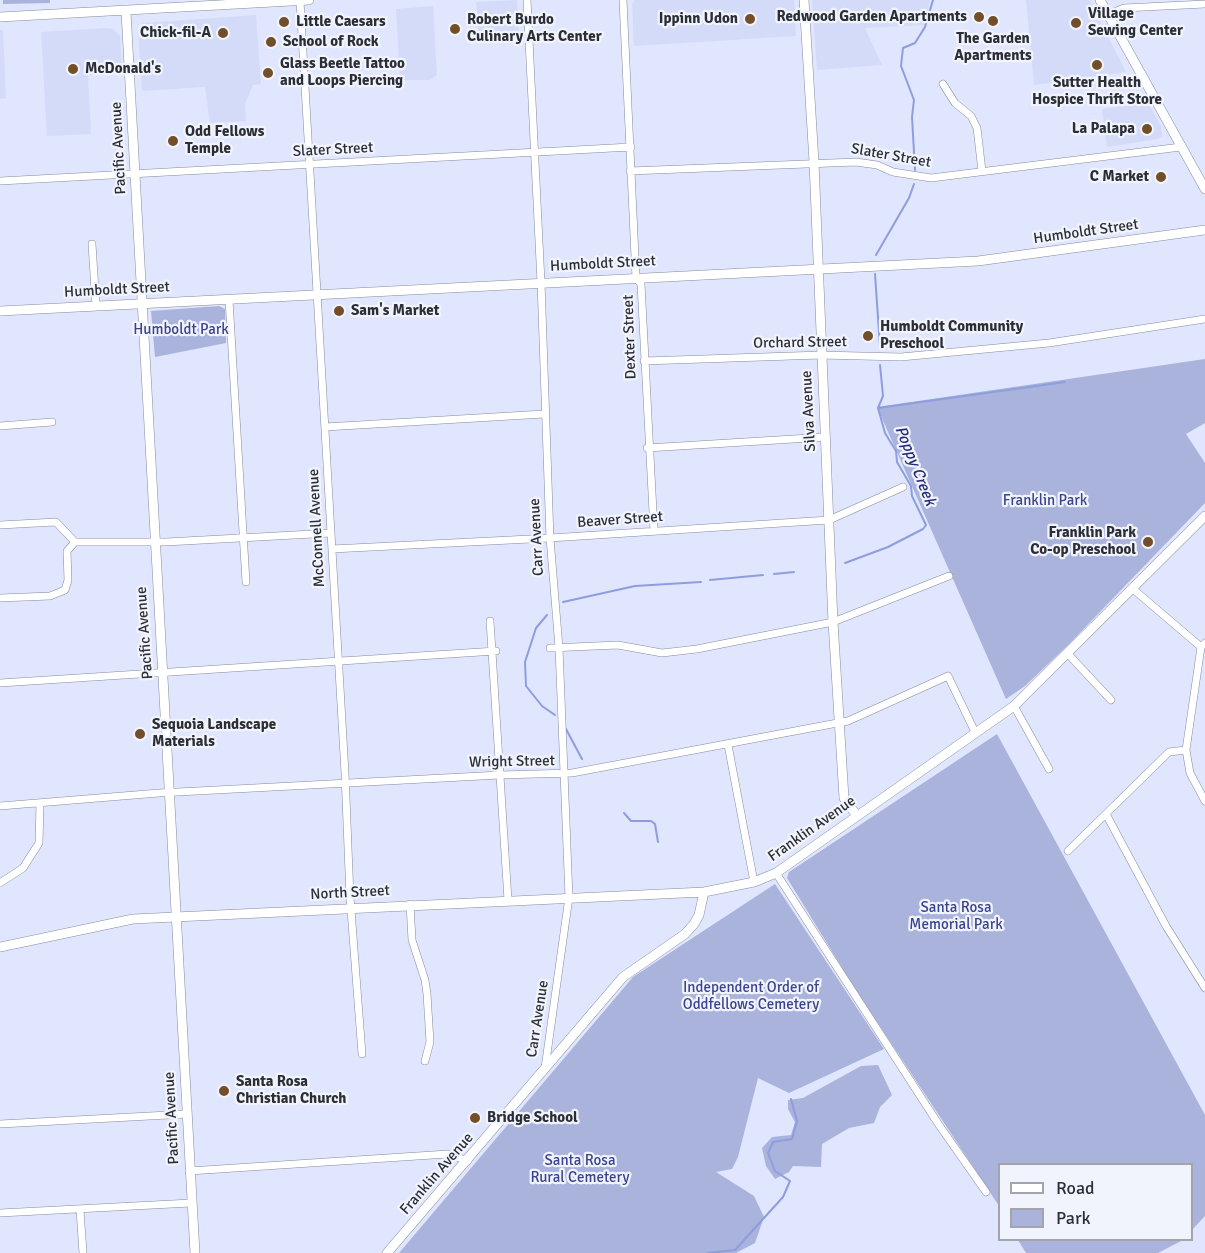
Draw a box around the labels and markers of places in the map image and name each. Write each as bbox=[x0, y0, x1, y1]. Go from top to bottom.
place label: Village Sewing Center bbox=[1088, 5, 1183, 40]
place label: Redwood Garden Apartments bbox=[776, 8, 967, 26]
place label: Ippinn Udon bbox=[659, 10, 738, 28]
marker: Redwood Garden Apartments bbox=[972, 10, 986, 24]
place label: Robert Burdo Culinary Arts Center bbox=[467, 11, 602, 46]
marker: Ippinn Udon bbox=[743, 12, 757, 26]
place label: Little Caesars bbox=[296, 13, 386, 31]
marker: The Garden Apartments bbox=[986, 14, 1000, 28]
marker: Little Caesars bbox=[277, 15, 291, 29]
marker: Village Sewing Center bbox=[1069, 16, 1083, 30]
marker: Robert Burdo Culinary Arts Center bbox=[448, 22, 462, 36]
place label: Chick-fil-A bbox=[140, 24, 211, 42]
marker: Chick-fil-A bbox=[216, 26, 230, 40]
place label: The Garden Apartments bbox=[954, 30, 1032, 65]
place label: School of Rock bbox=[283, 33, 379, 51]
marker: School of Rock bbox=[264, 35, 278, 49]
place label: Glass Beetle Tattoo and Loops Piercing bbox=[280, 55, 405, 90]
marker: Sutter Health Hospice Thrift Store bbox=[1090, 58, 1104, 72]
place label: McDonald's bbox=[85, 60, 161, 78]
marker: McDonald's bbox=[66, 62, 80, 76]
marker: Glass Beetle Tattoo and Loops Piercing bbox=[261, 66, 275, 80]
place label: Sutter Health Hospice Thrift Store bbox=[1032, 74, 1162, 109]
place label: La Palapa bbox=[1072, 120, 1135, 138]
marker: La Palapa bbox=[1140, 122, 1154, 136]
place label: Odd Fellows Temple bbox=[185, 123, 264, 158]
marker: Odd Fellows Temple bbox=[166, 134, 180, 148]
place label: C Market bbox=[1090, 168, 1149, 186]
marker: C Market bbox=[1154, 170, 1168, 184]
place label: Sam's Market bbox=[351, 302, 439, 320]
marker: Sam's Market bbox=[332, 304, 346, 318]
place label: Humboldt Community Preschool bbox=[880, 318, 1023, 353]
marker: Humboldt Community Preschool bbox=[861, 329, 875, 343]
place label: Franklin Park Co-op Preschool bbox=[1030, 524, 1136, 559]
marker: Franklin Park Co-op Preschool bbox=[1141, 535, 1155, 549]
place label: Sequoia Landscape Materials bbox=[152, 716, 276, 751]
marker: Sequoia Landscape Materials bbox=[133, 727, 147, 741]
place label: Santa Rosa Christian Church bbox=[236, 1073, 346, 1108]
marker: Santa Rosa Christian Church bbox=[217, 1084, 231, 1098]
place label: Bridge School bbox=[487, 1109, 578, 1127]
marker: Bridge School bbox=[468, 1111, 482, 1125]

